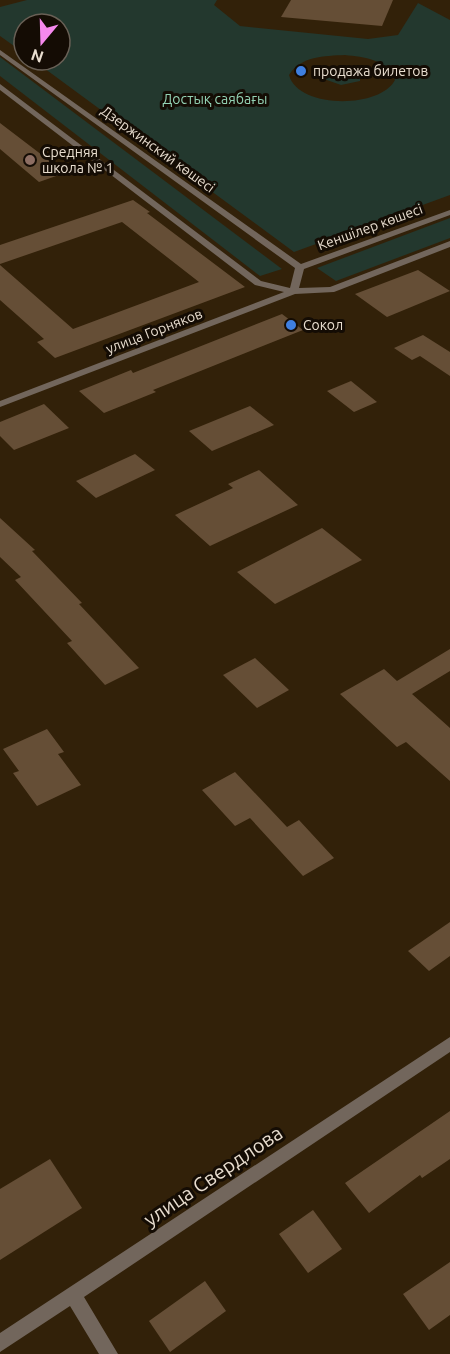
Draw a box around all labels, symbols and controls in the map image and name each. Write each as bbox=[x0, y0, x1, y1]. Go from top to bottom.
north arrow bbox=[12, 12, 72, 72]
text: N bbox=[29, 46, 46, 67]
place label: продажа билетов bbox=[313, 63, 428, 79]
marker: продажа билетов bbox=[294, 64, 308, 78]
park label: Достық саябағы bbox=[163, 91, 267, 107]
street label: Дзержинский көшесі bbox=[98, 102, 218, 196]
place label: Средняя школа № 1 bbox=[42, 144, 114, 176]
marker: Средняя школа № 1 bbox=[23, 153, 37, 167]
street label: Кеншілер көшесі bbox=[315, 201, 425, 253]
street label: улица Горняков bbox=[104, 305, 204, 357]
place label: Сокол bbox=[303, 317, 343, 333]
marker: Сокол bbox=[284, 318, 298, 332]
street label: улица Свердлова bbox=[139, 1121, 286, 1230]

